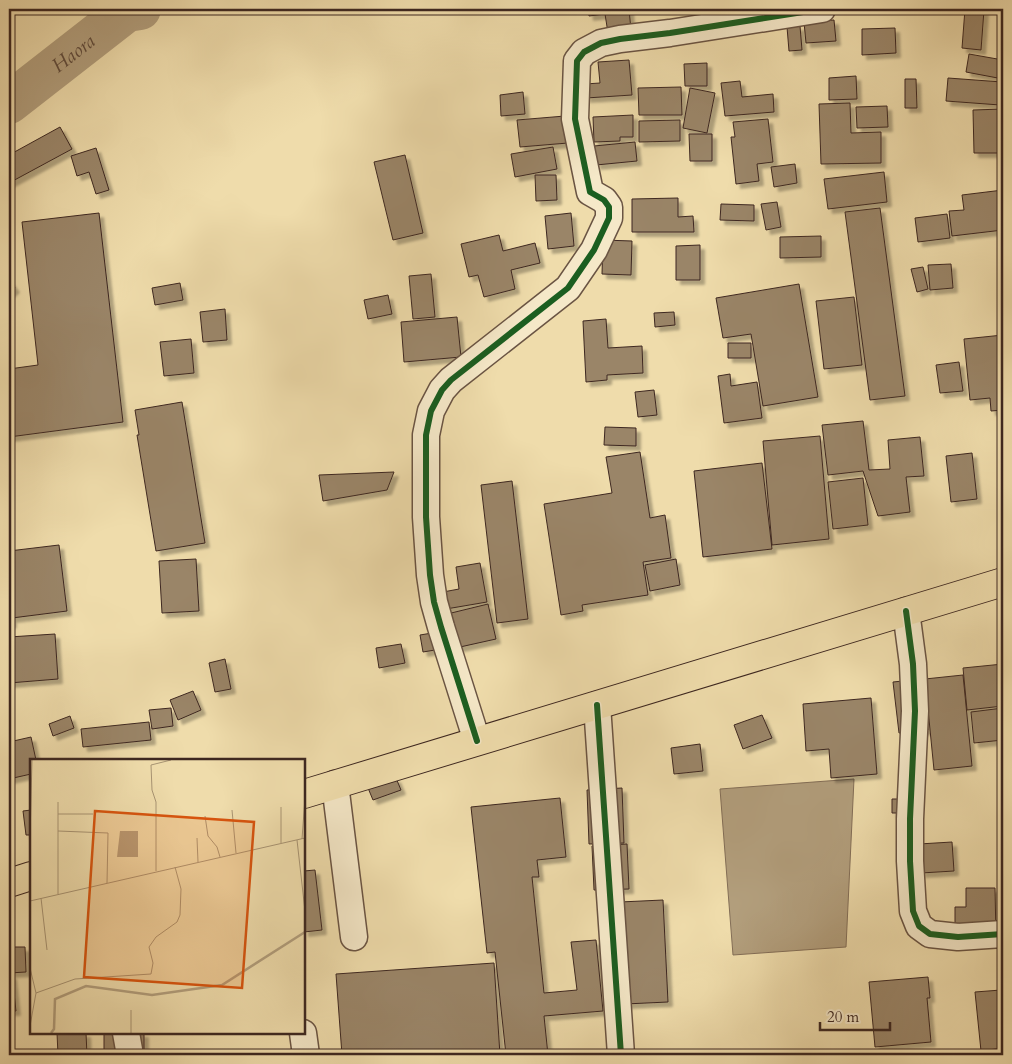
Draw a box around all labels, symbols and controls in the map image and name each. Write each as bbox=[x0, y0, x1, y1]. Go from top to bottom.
water label: Haora bbox=[46, 28, 101, 79]
inset map bbox=[30, 759, 305, 1034]
scale bar bbox=[820, 999, 890, 1031]
text: 20 m bbox=[827, 1007, 859, 1027]

